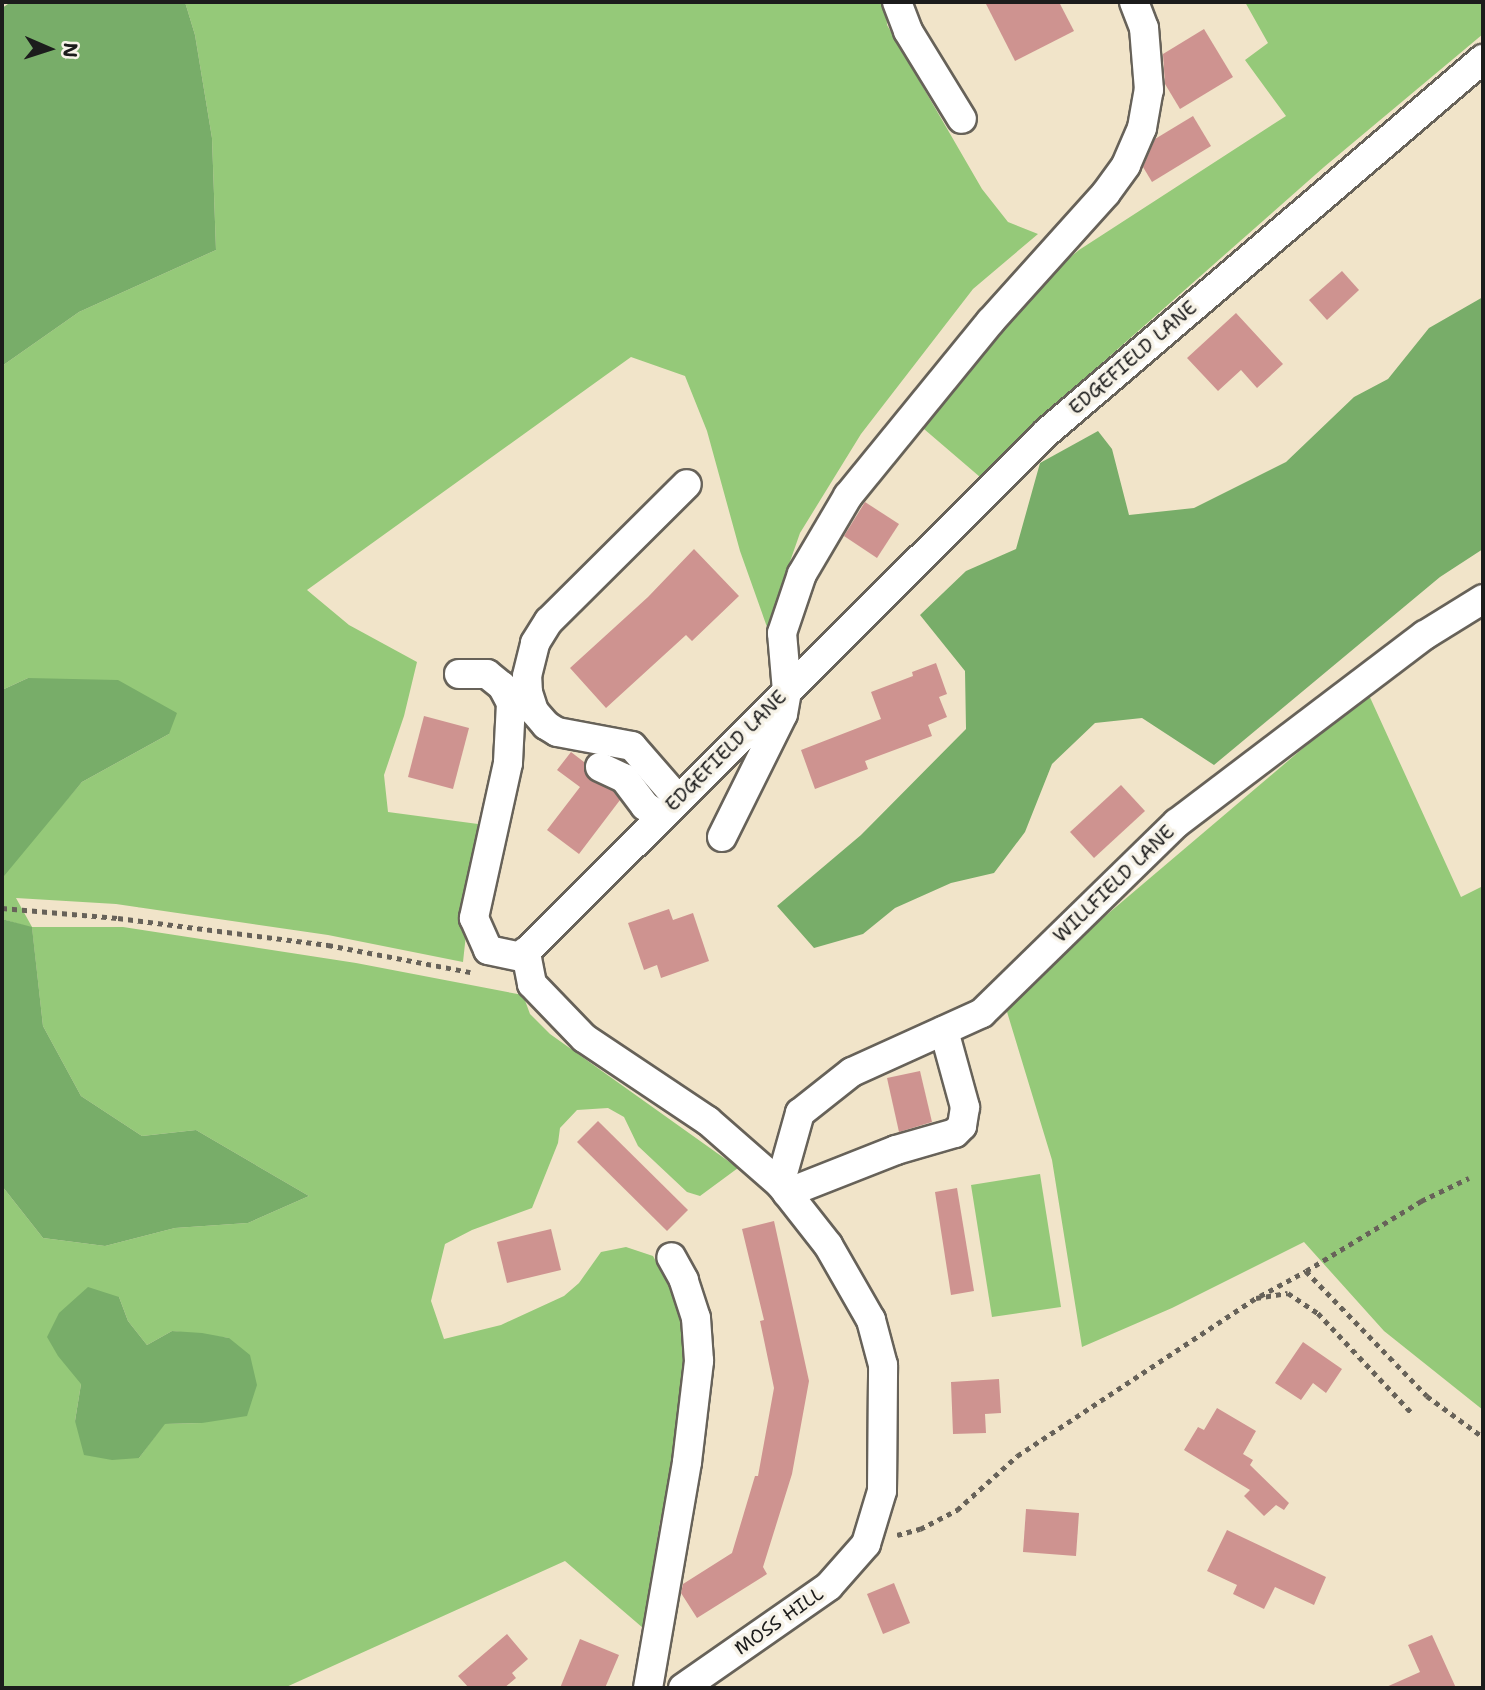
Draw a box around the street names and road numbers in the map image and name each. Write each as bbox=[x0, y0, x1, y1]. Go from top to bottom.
street label: EDGEFIELD LANE bbox=[1065, 296, 1201, 420]
street label: EDGEFIELD LANE bbox=[661, 686, 791, 816]
street label: WILLFIELD LANE bbox=[1049, 821, 1179, 947]
street label: MOSS HILL bbox=[730, 1582, 828, 1660]

